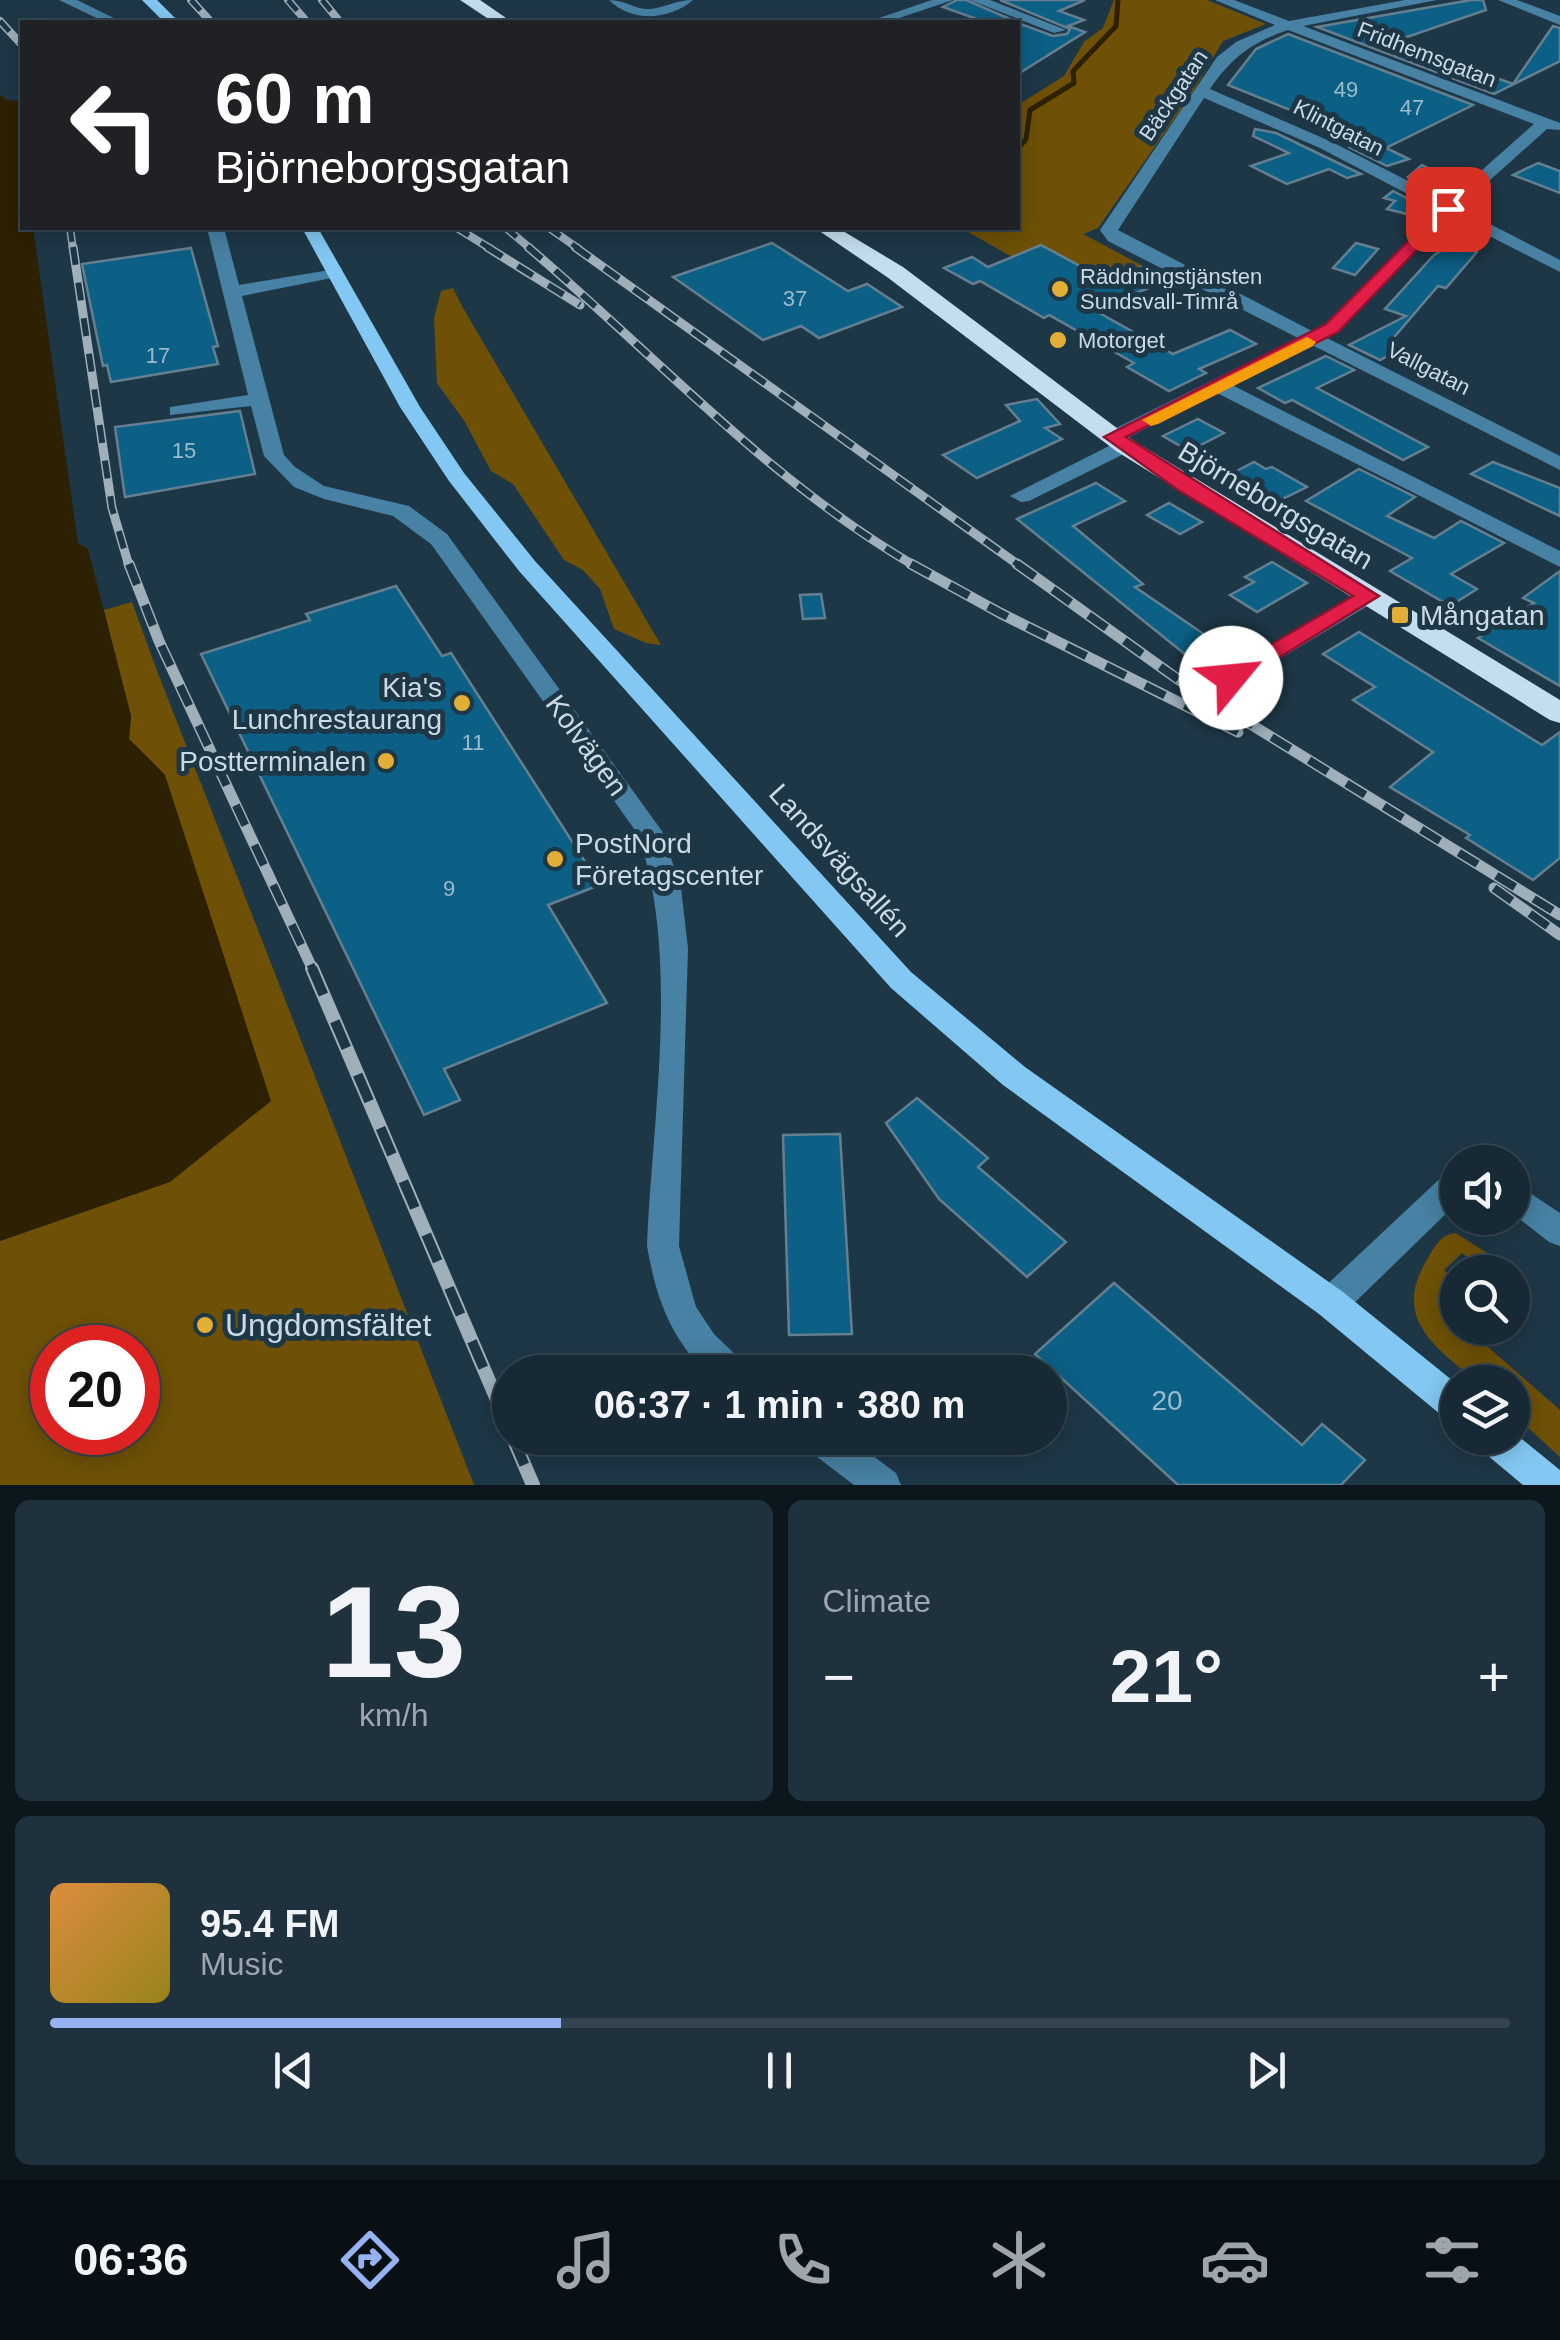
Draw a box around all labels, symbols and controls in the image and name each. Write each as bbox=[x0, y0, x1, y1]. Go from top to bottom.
street label: Fridhemsgatan bbox=[1354, 17, 1500, 92]
street label: Bäckgatan bbox=[1134, 45, 1213, 145]
icon: left bbox=[50, 60, 180, 190]
text: 60 m bbox=[215, 60, 375, 138]
house number: 49 bbox=[1334, 77, 1358, 102]
street label: Klintgatan bbox=[1290, 94, 1388, 161]
house number: 47 bbox=[1400, 95, 1424, 120]
text: Björneborgsgatan bbox=[215, 142, 570, 193]
pin bbox=[1406, 167, 1491, 252]
icon: arrive bbox=[1421, 182, 1476, 237]
place label: Räddningstjänsten Sundsvall-Timrå bbox=[1080, 264, 1262, 314]
marker: Räddningstjänsten Sundsvall-Timrå bbox=[1049, 278, 1071, 300]
house number: 37 bbox=[783, 286, 807, 311]
place label: Motorget bbox=[1078, 328, 1165, 353]
marker: Motorget bbox=[1047, 329, 1069, 351]
street label: Vallgatan bbox=[1383, 337, 1475, 400]
house number: 17 bbox=[146, 343, 170, 368]
street label: Björneborgsgatan bbox=[1173, 435, 1378, 576]
house number: 15 bbox=[172, 438, 196, 463]
place label: Mångatan bbox=[1420, 600, 1545, 631]
marker: Mångatan bbox=[1389, 604, 1411, 626]
position arrow bbox=[1179, 626, 1283, 730]
place label: Kia's Lunchrestaurang bbox=[232, 672, 442, 735]
street label: Kolvägen bbox=[540, 689, 633, 802]
marker: Kia's Lunchrestaurang bbox=[451, 692, 473, 714]
house number: 11 bbox=[462, 730, 484, 755]
place label: Postterminalen bbox=[179, 746, 366, 777]
marker: Postterminalen bbox=[375, 750, 397, 772]
street label: Landsvägsallén bbox=[763, 778, 916, 943]
place label: PostNord Företagscenter bbox=[575, 828, 763, 891]
marker: PostNord Företagscenter bbox=[544, 848, 566, 870]
house number: 9 bbox=[443, 876, 455, 901]
map controls bbox=[1440, 1145, 1530, 1455]
button: sound bbox=[1440, 1145, 1530, 1235]
button: search bbox=[1440, 1255, 1530, 1345]
place label: Ungdomsfältet bbox=[225, 1307, 431, 1343]
marker: Ungdomsfältet bbox=[194, 1314, 216, 1336]
speed limit sign: 20 bbox=[30, 1325, 160, 1455]
button: layers bbox=[1440, 1365, 1530, 1455]
text: 06:37 · 1 min · 380 m bbox=[594, 1384, 965, 1426]
house number: 20 bbox=[1151, 1385, 1183, 1416]
text: 13 bbox=[321, 1559, 466, 1705]
text: Climate bbox=[823, 1583, 931, 1619]
text: 21° bbox=[1110, 1634, 1223, 1718]
text: − bbox=[823, 1646, 855, 1708]
text: + bbox=[1478, 1646, 1510, 1708]
text: km/h bbox=[359, 1697, 428, 1733]
text: 95.4 FM bbox=[200, 1903, 339, 1945]
text: Music bbox=[200, 1946, 284, 1982]
icon: previous bbox=[266, 2043, 321, 2098]
icon: pause bbox=[752, 2043, 807, 2098]
icon: next bbox=[1239, 2043, 1294, 2098]
icon: directions bbox=[335, 2225, 405, 2295]
icon: music bbox=[551, 2225, 621, 2295]
icon: phone bbox=[768, 2225, 838, 2295]
icon: climate bbox=[984, 2225, 1054, 2295]
icon: car bbox=[1200, 2225, 1270, 2295]
icon: filters bbox=[1417, 2225, 1487, 2295]
text: 06:36 bbox=[73, 2234, 188, 2285]

